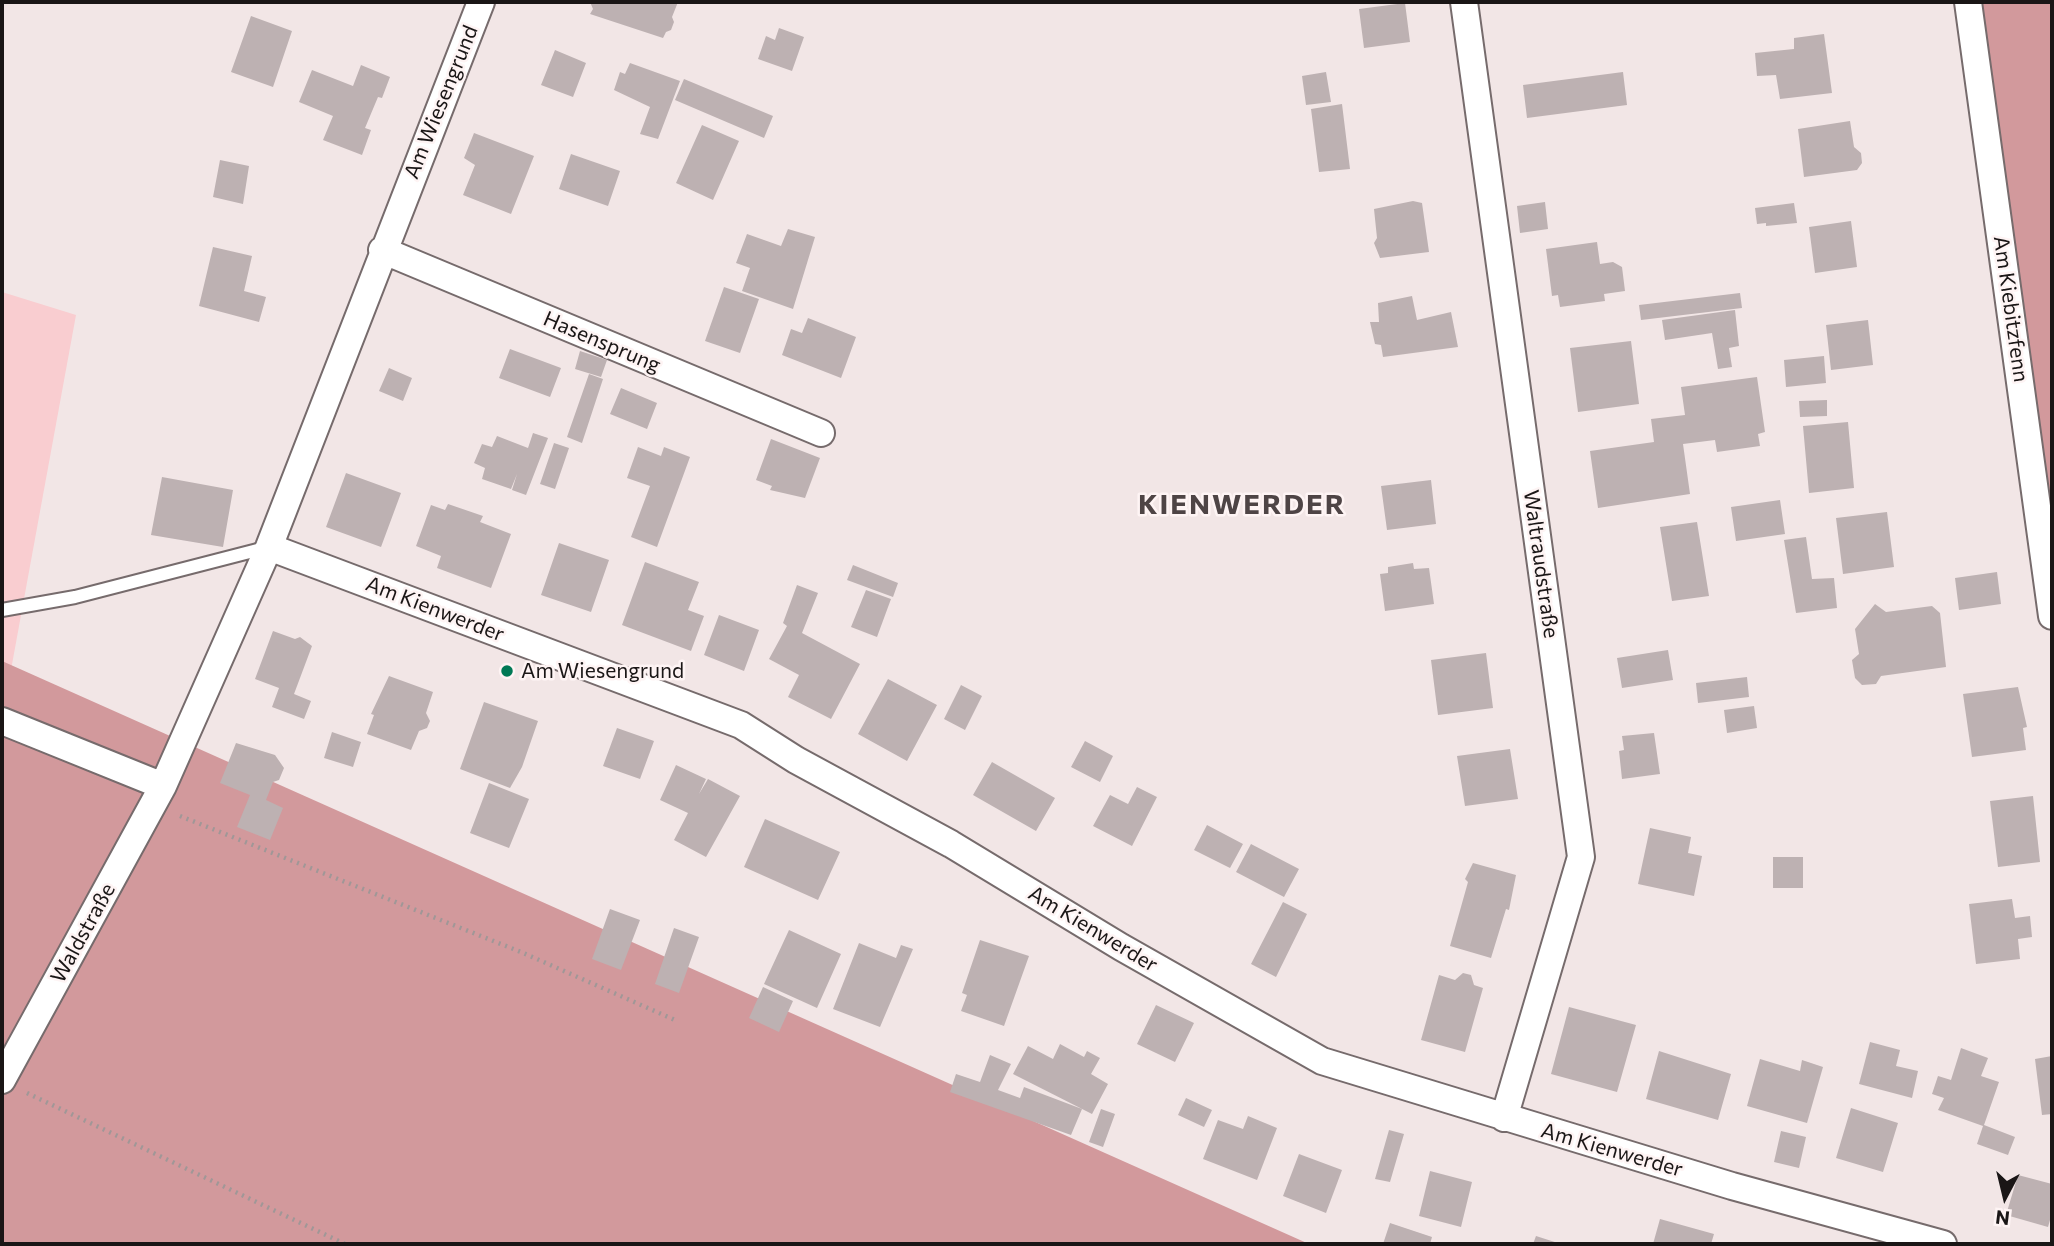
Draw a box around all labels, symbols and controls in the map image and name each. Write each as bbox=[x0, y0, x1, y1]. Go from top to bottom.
street label: Am Wiesengrund bbox=[399, 22, 483, 182]
street label: Am Kiebitzfenn bbox=[1988, 234, 2034, 384]
street label: Hasensprung bbox=[540, 306, 664, 378]
district label: KIENWERDER bbox=[1139, 488, 1345, 522]
street label: Waltraudstraße bbox=[1518, 488, 1564, 640]
street label: Am Kienwerder bbox=[362, 571, 508, 647]
place label: Am Wiesengrund bbox=[521, 658, 684, 684]
marker: Am Wiesengrund bbox=[499, 663, 515, 679]
street label: Waldstraße bbox=[45, 879, 121, 987]
street label: Am Kienwerder bbox=[1024, 881, 1162, 977]
street label: Am Kienwerder bbox=[1538, 1118, 1686, 1182]
north arrow bbox=[1970, 1162, 2040, 1232]
text: N bbox=[1994, 1206, 2011, 1231]

